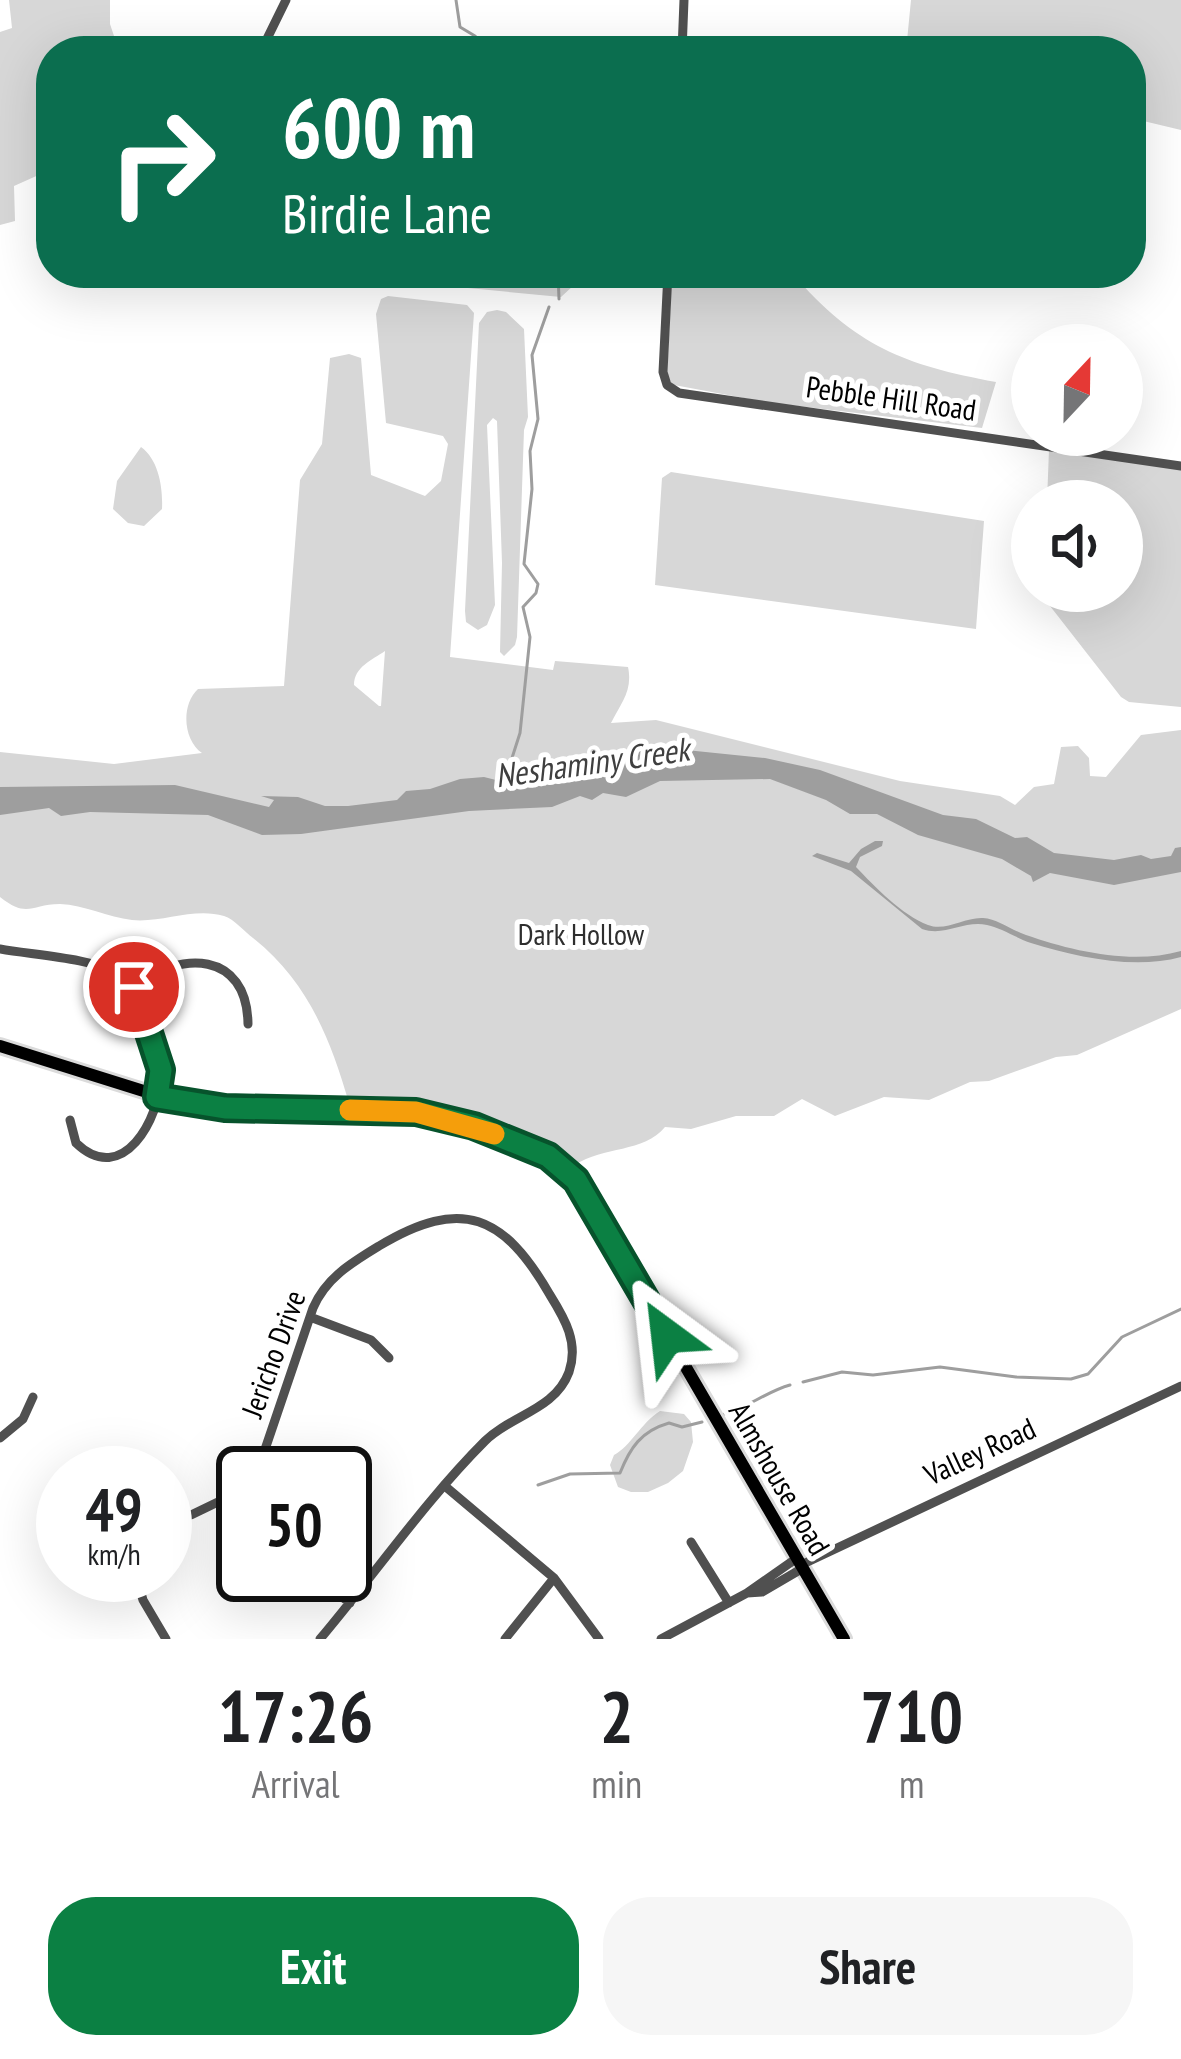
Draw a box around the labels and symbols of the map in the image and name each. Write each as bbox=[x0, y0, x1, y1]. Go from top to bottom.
north arrow bbox=[1011, 324, 1143, 456]
street label: Pebble Hill Road bbox=[804, 366, 979, 429]
water label: Neshaminy Creek bbox=[492, 726, 696, 796]
park label: Dark Hollow bbox=[518, 914, 645, 953]
pin bbox=[83, 936, 185, 1038]
position arrow bbox=[604, 1273, 730, 1399]
street label: Jericho Drive bbox=[231, 1285, 313, 1423]
street label: Almshouse Road bbox=[721, 1395, 840, 1562]
street label: Valley Road bbox=[917, 1408, 1041, 1494]
speed limit sign: 50 bbox=[216, 1446, 372, 1602]

